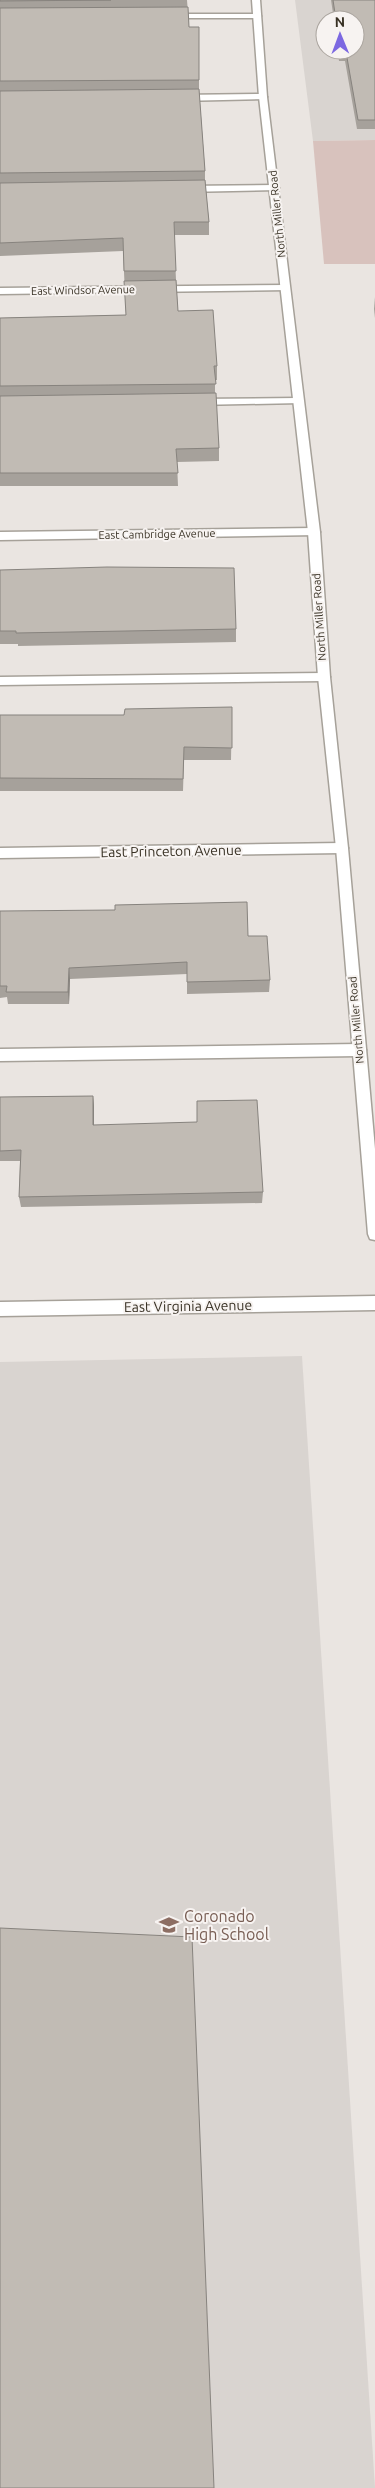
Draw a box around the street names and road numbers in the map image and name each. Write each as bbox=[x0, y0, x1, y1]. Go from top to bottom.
street label: North Miller Road bbox=[266, 170, 288, 258]
street label: East Windsor Avenue bbox=[31, 283, 135, 297]
street label: East Cambridge Avenue bbox=[98, 527, 216, 541]
street label: North Miller Road bbox=[310, 573, 328, 661]
street label: East Princeton Avenue bbox=[100, 842, 242, 860]
street label: North Miller Road bbox=[346, 976, 366, 1064]
street label: East Virginia Avenue bbox=[124, 1297, 252, 1315]

